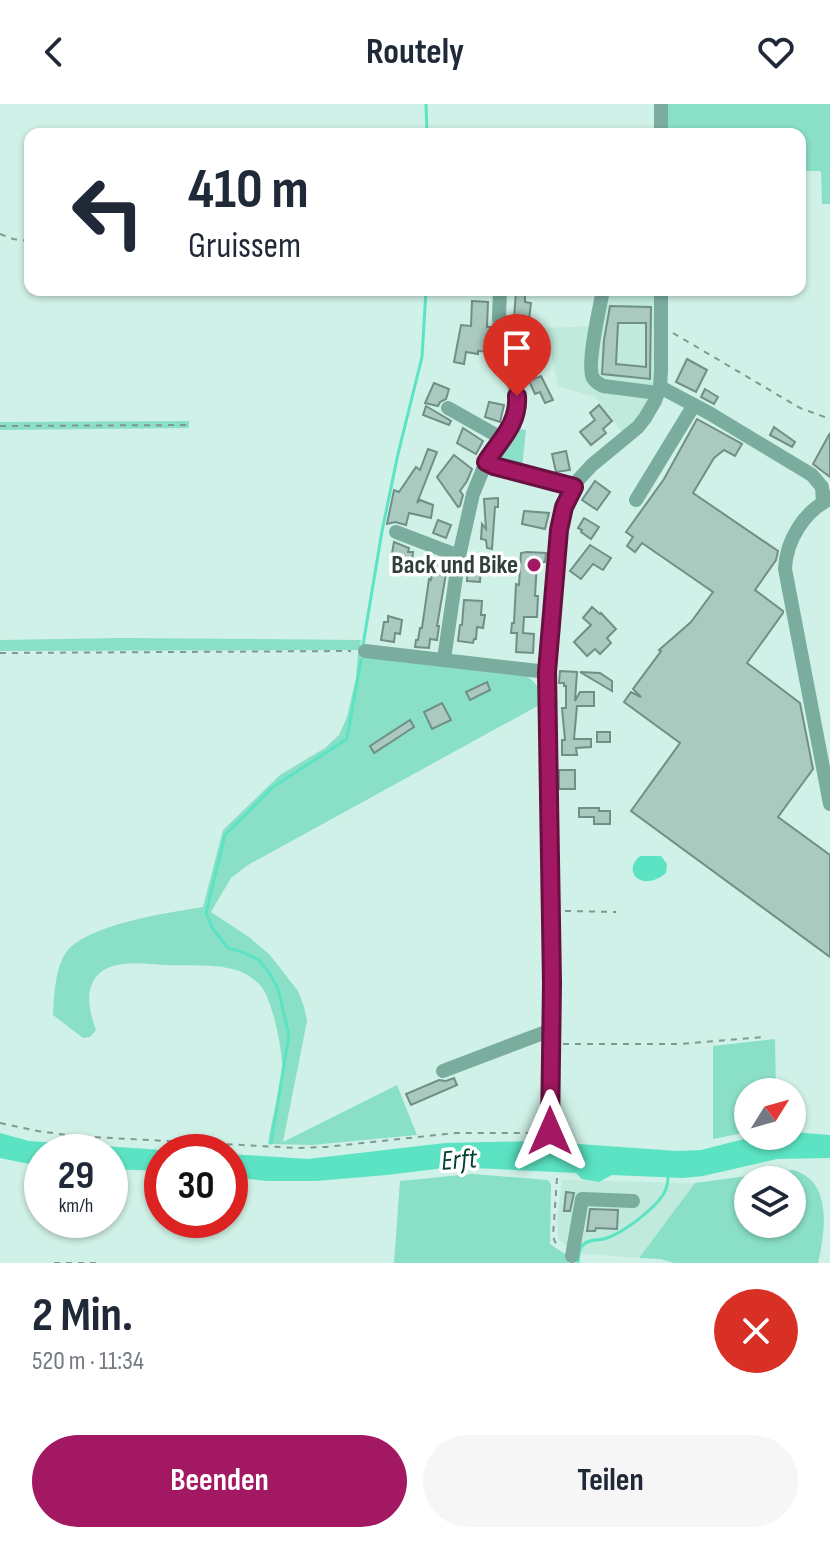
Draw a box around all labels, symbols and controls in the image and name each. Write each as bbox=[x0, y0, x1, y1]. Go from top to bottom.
icon: back bbox=[32, 30, 76, 74]
icon: heart bbox=[754, 30, 798, 74]
text: Routely bbox=[366, 31, 464, 74]
text: 410 m bbox=[188, 157, 309, 224]
icon: left bbox=[56, 160, 160, 264]
text: Gruissem bbox=[188, 225, 301, 268]
pin bbox=[483, 314, 551, 396]
icon: arrive bbox=[495, 326, 539, 370]
place label: Back und Bike bbox=[391, 550, 518, 581]
marker: Back und Bike bbox=[525, 556, 543, 574]
north arrow bbox=[734, 1078, 806, 1150]
map controls bbox=[734, 1078, 806, 1238]
position arrow bbox=[508, 1089, 592, 1173]
speed limit sign: 30 bbox=[144, 1134, 248, 1238]
water label: Erft bbox=[440, 1142, 479, 1178]
text: 29 bbox=[58, 1152, 94, 1200]
button: layers bbox=[734, 1166, 806, 1238]
text: km/h bbox=[59, 1194, 93, 1218]
text: 2 Min. bbox=[32, 1287, 133, 1344]
button: close bbox=[714, 1289, 798, 1373]
text: 520 m · 11:34 bbox=[32, 1346, 144, 1377]
button: Beenden bbox=[32, 1435, 407, 1527]
button: Teilen bbox=[423, 1435, 798, 1527]

